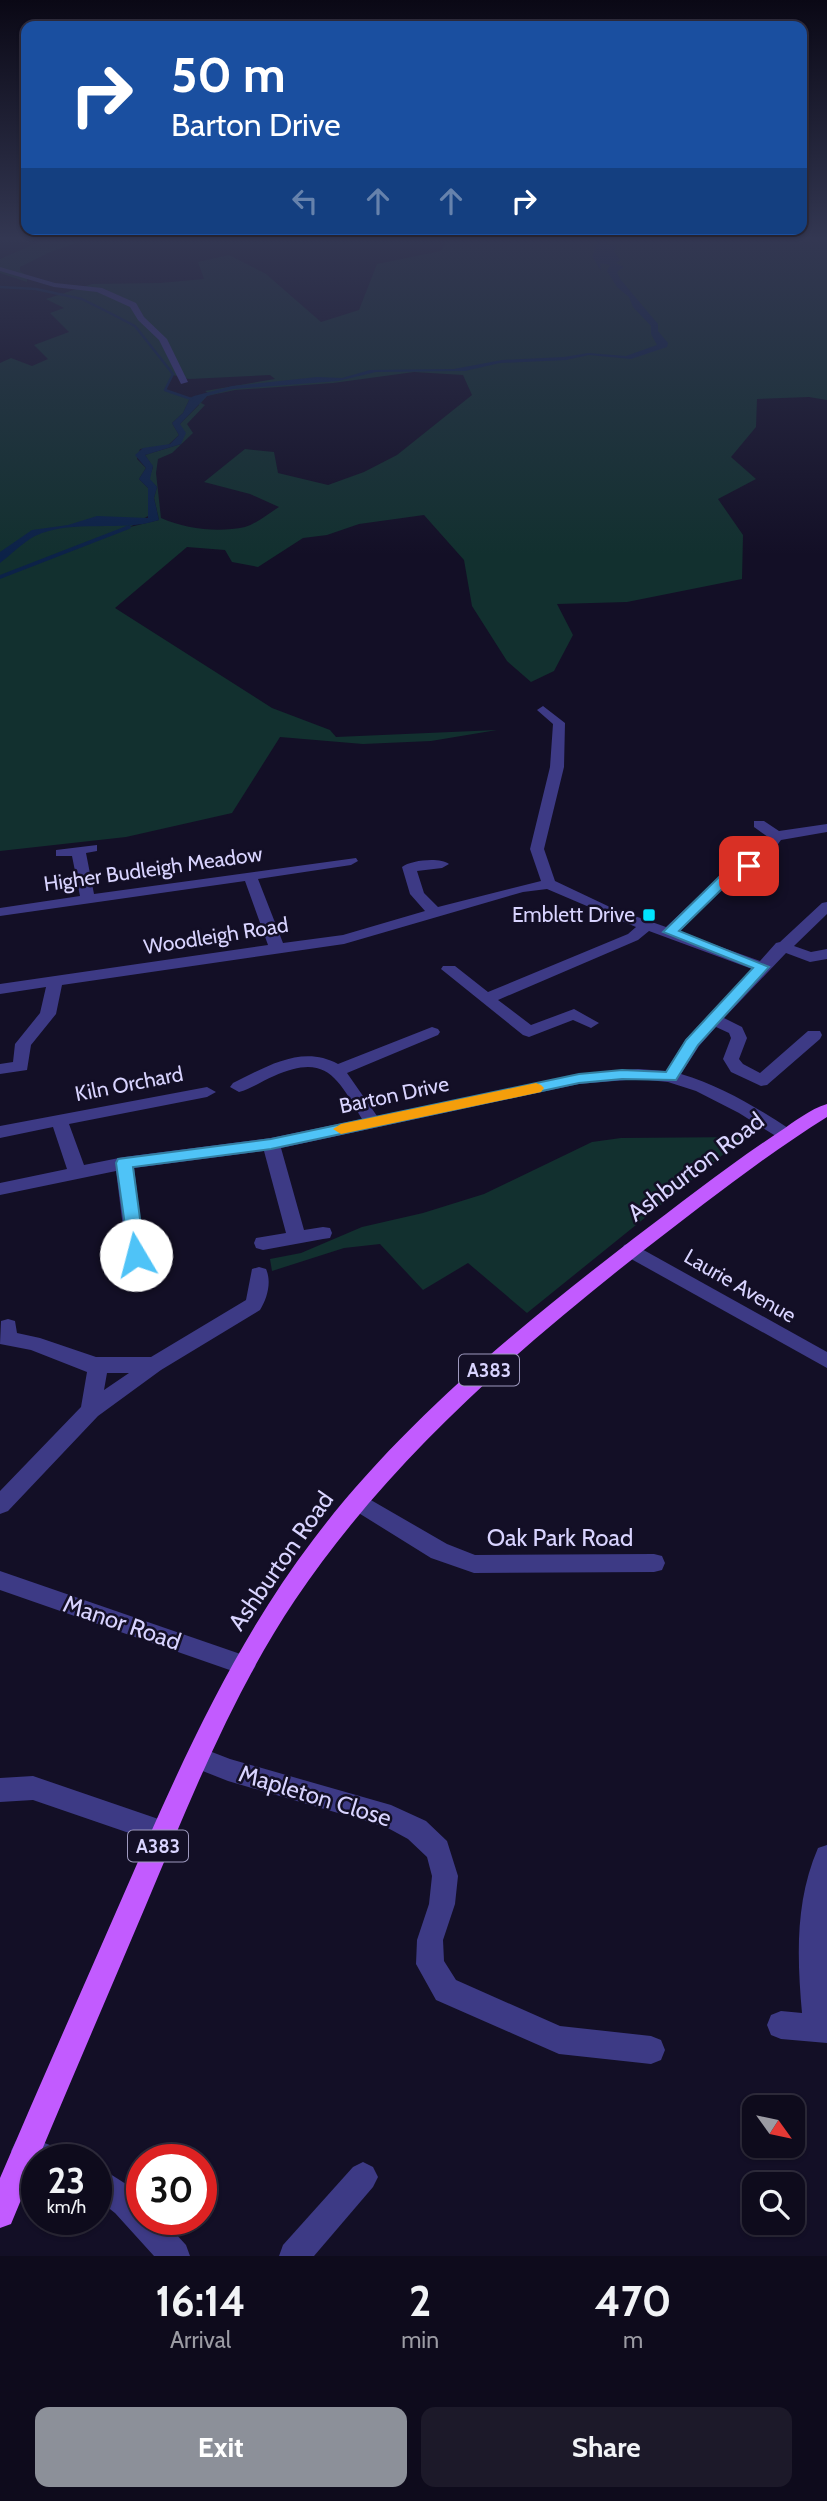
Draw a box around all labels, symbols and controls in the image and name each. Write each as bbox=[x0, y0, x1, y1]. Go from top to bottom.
text: 50 m bbox=[171, 45, 286, 104]
icon: right bbox=[56, 49, 147, 140]
text: Barton Drive bbox=[171, 105, 341, 144]
icon: left bbox=[286, 182, 324, 220]
icon: ahead bbox=[359, 182, 397, 220]
icon: ahead bbox=[432, 182, 470, 220]
icon: right bbox=[505, 182, 543, 220]
pin bbox=[719, 836, 779, 896]
street label: Higher Budleigh Meadow bbox=[42, 841, 264, 896]
icon: arrive bbox=[730, 847, 768, 885]
place label: Emblett Drive bbox=[512, 902, 635, 927]
marker: Emblett Drive bbox=[641, 907, 657, 923]
street label: Woodleigh Road bbox=[142, 912, 290, 959]
street label: Kiln Orchard bbox=[73, 1061, 185, 1106]
street label: Barton Drive bbox=[337, 1071, 451, 1118]
street label: Ashburton Road bbox=[622, 1106, 770, 1227]
position arrow bbox=[99, 1218, 173, 1292]
street label: Laurie Avenue bbox=[680, 1244, 801, 1328]
road number: A383 bbox=[459, 1354, 519, 1386]
street label: Ashburton Road bbox=[222, 1486, 339, 1636]
street label: Oak Park Road bbox=[487, 1523, 633, 1552]
street label: Manor Road bbox=[60, 1589, 185, 1656]
street label: Mapleton Close bbox=[235, 1759, 395, 1832]
road number: A383 bbox=[128, 1830, 188, 1862]
north arrow bbox=[742, 2095, 805, 2158]
map controls bbox=[742, 2095, 805, 2235]
speed limit sign: 30 bbox=[126, 2144, 217, 2235]
text: 23 bbox=[48, 2159, 85, 2202]
button: search bbox=[742, 2172, 805, 2235]
text: km/h bbox=[47, 2196, 86, 2218]
text: 16:14 bbox=[156, 2275, 246, 2327]
text: 2 bbox=[409, 2275, 431, 2327]
text: 470 bbox=[595, 2275, 671, 2327]
text: Arrival bbox=[170, 2326, 231, 2354]
text: min bbox=[401, 2326, 439, 2354]
text: m bbox=[623, 2326, 643, 2354]
button: Exit bbox=[35, 2407, 407, 2487]
button: Share bbox=[421, 2407, 792, 2487]

